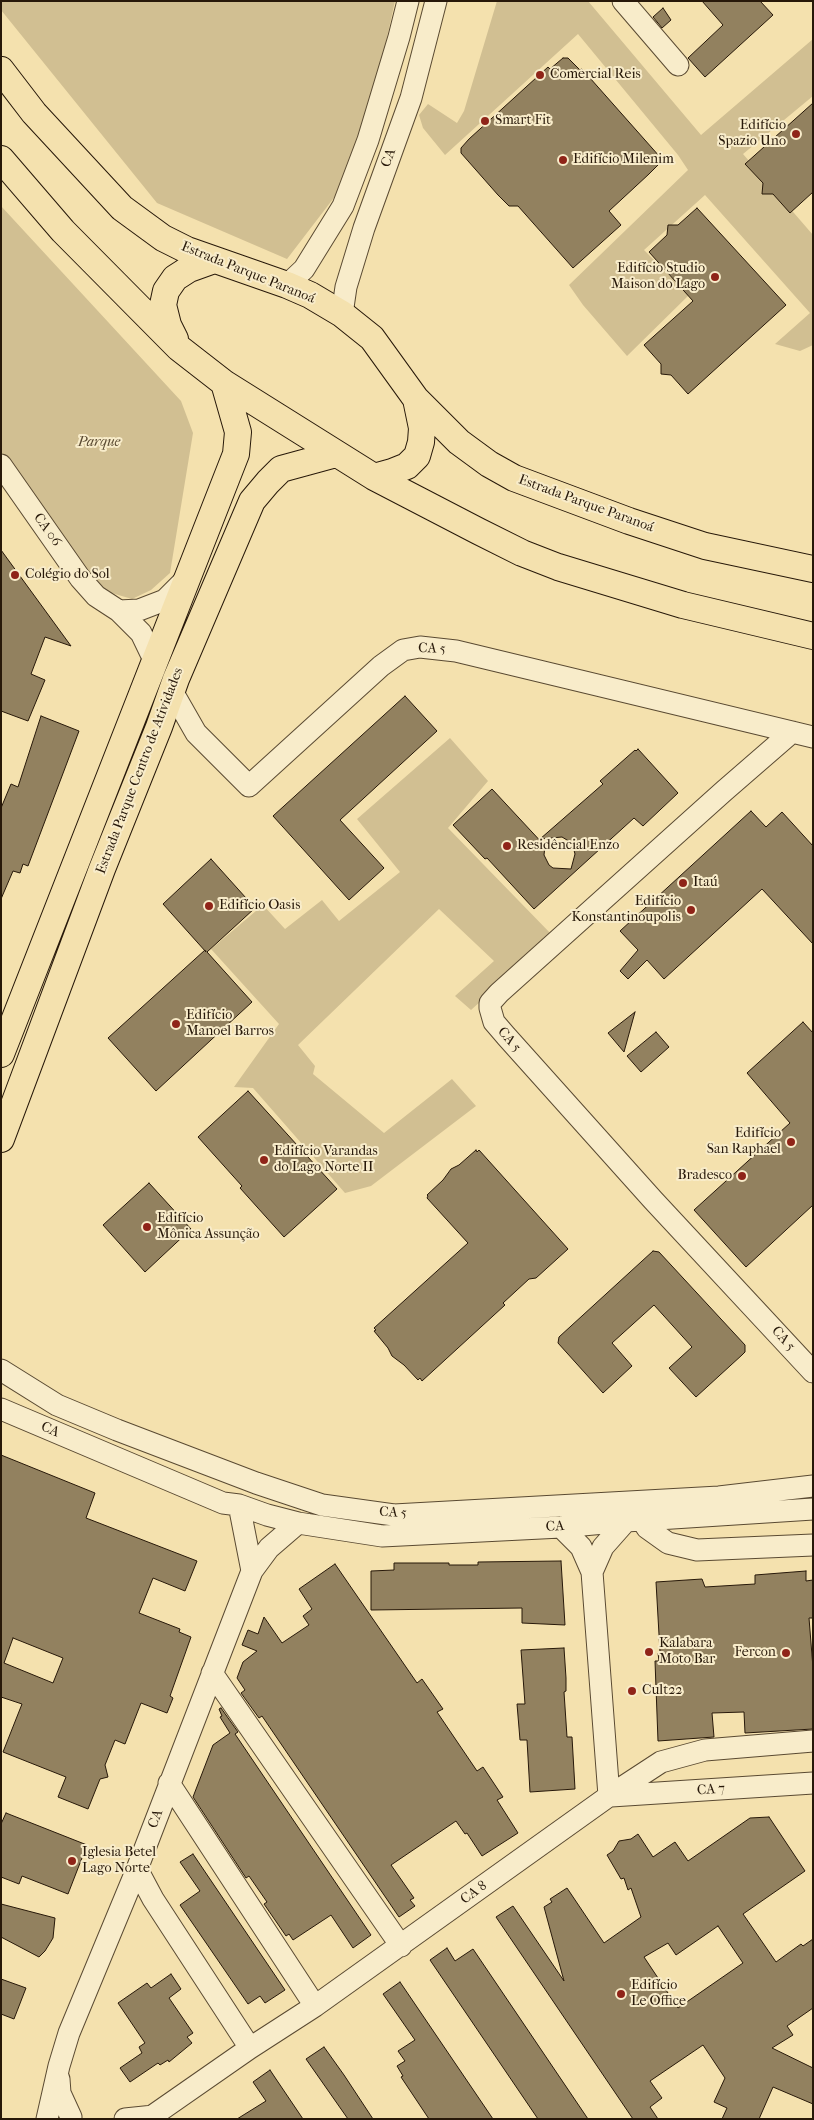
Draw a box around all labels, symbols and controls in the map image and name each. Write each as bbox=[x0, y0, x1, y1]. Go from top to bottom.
place label: Comercial Reis bbox=[550, 67, 641, 83]
marker: Comercial Reis bbox=[534, 69, 546, 81]
place label: Smart Fit bbox=[495, 113, 551, 129]
marker: Smart Fit bbox=[479, 115, 491, 127]
place label: Edifício Spazio Uno bbox=[718, 118, 786, 150]
marker: Edifício Spazio Uno bbox=[790, 128, 802, 140]
street label: CA bbox=[378, 146, 400, 170]
place label: Edifício Milenim bbox=[573, 152, 674, 168]
marker: Edifício Milenim bbox=[557, 154, 569, 166]
street label: Estrada Parque Paranoá bbox=[179, 238, 317, 308]
place label: Edifício Studio Maison do Lago bbox=[611, 261, 705, 294]
marker: Edifício Studio Maison do Lago bbox=[709, 271, 721, 283]
park label: Parque bbox=[78, 435, 120, 451]
street label: Estrada Parque Paranoá bbox=[516, 472, 656, 536]
street label: CA 06 bbox=[30, 510, 64, 550]
place label: Colégio do Sol bbox=[25, 567, 110, 583]
marker: Colégio do Sol bbox=[9, 569, 21, 581]
street label: CA 5 bbox=[418, 640, 446, 658]
street label: Estrada Parque Centro de Atividades bbox=[93, 665, 187, 877]
place label: Residêncial Enzo bbox=[517, 838, 619, 854]
marker: Residêncial Enzo bbox=[501, 840, 513, 852]
place label: Itaú bbox=[693, 875, 718, 891]
marker: Itaú bbox=[677, 877, 689, 889]
place label: Edifício Konstantinoupolis bbox=[571, 894, 681, 926]
place label: Edifício Oasis bbox=[219, 898, 300, 914]
marker: Edifício Oasis bbox=[203, 900, 215, 912]
marker: Edifício Konstantinoupolis bbox=[685, 904, 697, 916]
place label: Edifício Manoel Barros bbox=[186, 1008, 274, 1040]
marker: Edifício Manoel Barros bbox=[170, 1018, 182, 1030]
street label: CA 5 bbox=[494, 1024, 524, 1056]
place label: Edifício San Raphael bbox=[707, 1126, 781, 1158]
marker: Edifício San Raphael bbox=[785, 1136, 797, 1148]
place label: Edifício Varandas do Lago Norte II bbox=[274, 1144, 378, 1176]
marker: Edifício Varandas do Lago Norte II bbox=[258, 1154, 270, 1166]
place label: Bradesco bbox=[677, 1168, 732, 1184]
marker: Bradesco bbox=[736, 1170, 748, 1182]
place label: Edifício Mônica Assunção bbox=[157, 1211, 260, 1244]
marker: Edifício Mônica Assunção bbox=[141, 1221, 153, 1233]
street label: CA 5 bbox=[768, 1323, 798, 1355]
street label: CA bbox=[38, 1419, 62, 1441]
street label: CA 5 bbox=[379, 1504, 407, 1522]
street label: CA bbox=[545, 1518, 565, 1536]
place label: Kalabara Moto Bar bbox=[659, 1636, 715, 1668]
place label: Fercon bbox=[734, 1645, 776, 1661]
marker: Kalabara Moto Bar bbox=[643, 1646, 655, 1658]
marker: Fercon bbox=[780, 1647, 792, 1659]
place label: Cult22 bbox=[642, 1683, 683, 1699]
marker: Cult22 bbox=[626, 1685, 638, 1697]
street label: CA 7 bbox=[696, 1781, 726, 1799]
street label: CA bbox=[145, 1807, 167, 1831]
place label: Iglesia Betel Lago Norte bbox=[82, 1845, 156, 1878]
marker: Iglesia Betel Lago Norte bbox=[66, 1855, 78, 1867]
street label: CA 8 bbox=[458, 1878, 490, 1908]
place label: Edifício Le Office bbox=[631, 1978, 686, 2010]
marker: Edifício Le Office bbox=[615, 1988, 627, 2000]

